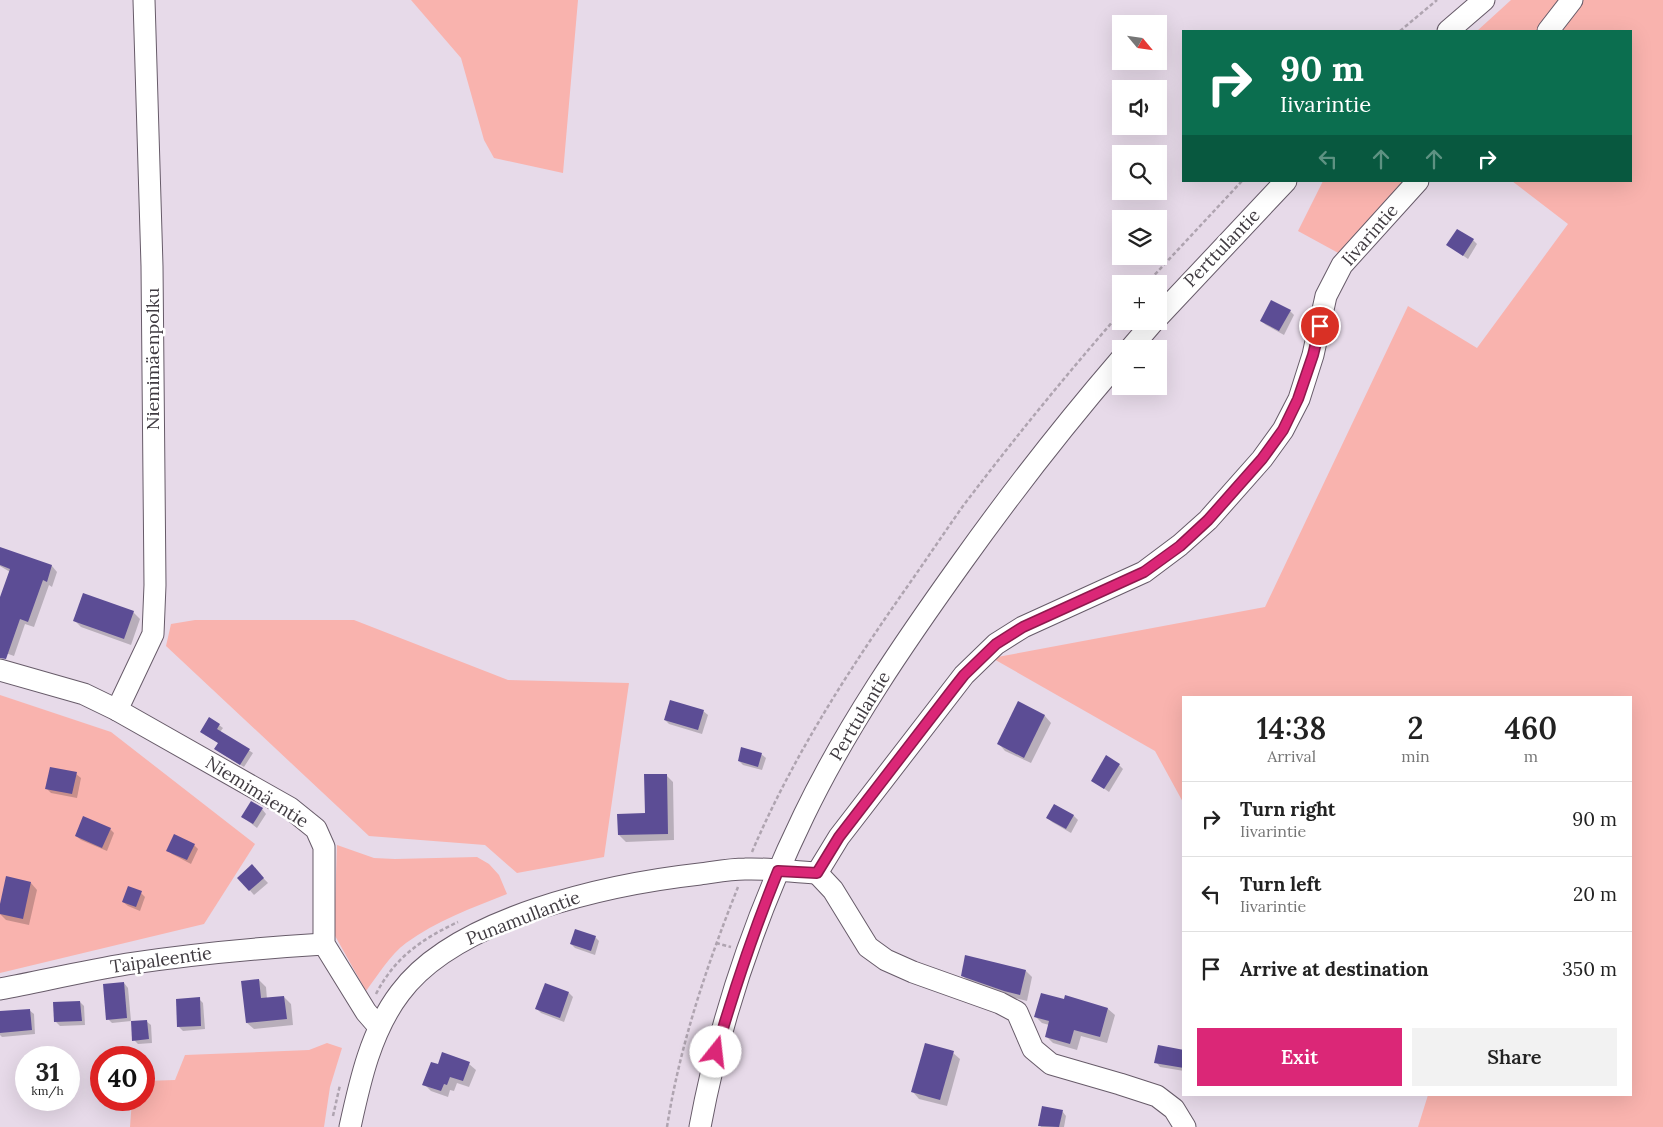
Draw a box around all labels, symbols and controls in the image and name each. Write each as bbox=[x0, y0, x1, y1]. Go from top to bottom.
north arrow bbox=[1112, 15, 1168, 70]
map controls bbox=[1112, 15, 1167, 395]
text: 90 m bbox=[1280, 46, 1364, 91]
icon: right bbox=[1197, 50, 1262, 115]
button: sound bbox=[1112, 80, 1167, 135]
text: Iivarintie bbox=[1280, 90, 1371, 118]
button: search bbox=[1112, 145, 1167, 200]
icon: left bbox=[1314, 145, 1342, 173]
icon: ahead bbox=[1367, 145, 1395, 173]
icon: ahead bbox=[1420, 145, 1448, 173]
icon: right bbox=[1473, 145, 1501, 173]
street label: Iivarintie bbox=[1336, 199, 1403, 270]
street label: Perttulantie bbox=[1179, 204, 1265, 292]
button: layers bbox=[1112, 210, 1167, 265]
button: + bbox=[1112, 275, 1167, 330]
street label: Niemimäenpolku bbox=[141, 288, 164, 430]
pin bbox=[1299, 305, 1341, 347]
icon: arrive bbox=[1306, 312, 1334, 340]
button: − bbox=[1112, 340, 1167, 395]
street label: Perttulantie bbox=[824, 667, 895, 765]
text: 14:38 bbox=[1257, 709, 1326, 747]
text: 2 bbox=[1407, 709, 1423, 747]
text: 460 bbox=[1505, 709, 1557, 747]
text: Arrival bbox=[1267, 746, 1316, 766]
text: min bbox=[1401, 746, 1430, 766]
text: m bbox=[1524, 746, 1538, 766]
street label: Niemimäentie bbox=[201, 751, 313, 833]
text: Turn right bbox=[1240, 797, 1336, 821]
icon: right bbox=[1197, 805, 1225, 833]
text: 90 m bbox=[1572, 807, 1617, 831]
text: Iivarintie bbox=[1240, 821, 1306, 841]
text: Turn left bbox=[1240, 872, 1321, 896]
icon: left bbox=[1197, 880, 1225, 908]
text: 20 m bbox=[1573, 882, 1617, 906]
street label: Punamullantie bbox=[463, 885, 583, 950]
text: Iivarintie bbox=[1240, 896, 1306, 916]
street label: Taipaleentie bbox=[109, 941, 213, 978]
icon: arrive bbox=[1197, 955, 1225, 983]
text: Arrive at destination bbox=[1240, 957, 1429, 981]
text: 350 m bbox=[1562, 957, 1617, 981]
position arrow bbox=[689, 1025, 741, 1077]
button: Exit bbox=[1197, 1028, 1402, 1086]
button: Share bbox=[1412, 1028, 1617, 1086]
speed limit sign: 40 bbox=[90, 1046, 155, 1111]
text: 31 bbox=[35, 1056, 60, 1088]
text: km/h bbox=[31, 1083, 64, 1098]

